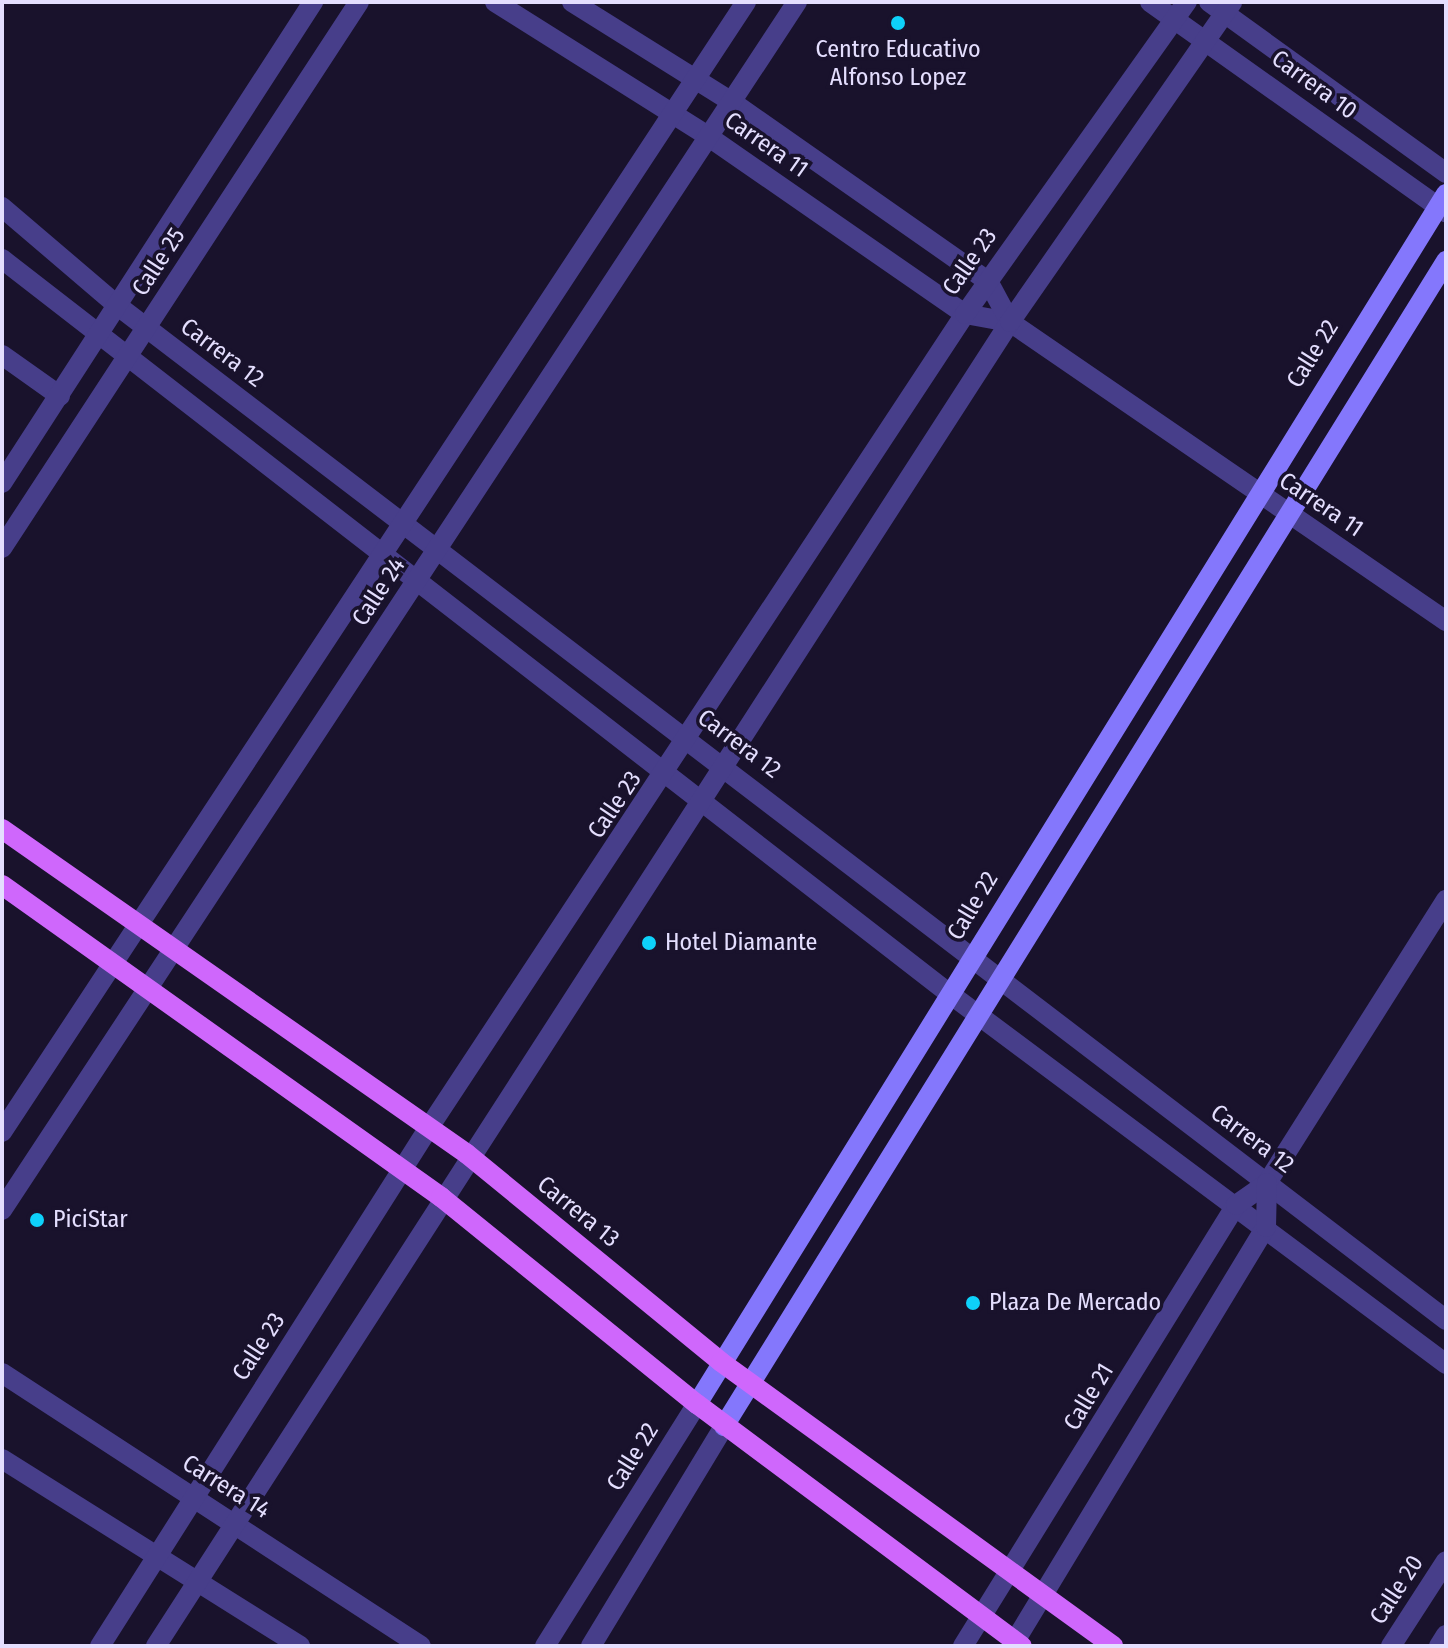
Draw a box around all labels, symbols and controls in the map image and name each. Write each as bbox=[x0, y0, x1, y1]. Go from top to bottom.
marker: Centro Educativo Alfonso Lopez bbox=[889, 14, 907, 32]
place label: Centro Educativo Alfonso Lopez bbox=[815, 36, 981, 92]
street label: Carrera 10 bbox=[1266, 44, 1362, 126]
street label: Carrera 11 bbox=[719, 106, 813, 184]
street label: Calle 25 bbox=[126, 223, 192, 301]
street label: Calle 23 bbox=[937, 223, 1003, 301]
street label: Carrera 12 bbox=[175, 312, 269, 394]
street label: Calle 22 bbox=[1281, 315, 1345, 393]
street label: Carrera 11 bbox=[1274, 466, 1368, 544]
street label: Calle 24 bbox=[346, 553, 412, 631]
street label: Carrera 12 bbox=[692, 703, 786, 785]
street label: Calle 23 bbox=[582, 766, 648, 844]
street label: Calle 22 bbox=[941, 867, 1005, 945]
place label: Hotel Diamante bbox=[665, 929, 817, 957]
marker: Hotel Diamante bbox=[640, 934, 658, 952]
street label: Carrera 12 bbox=[1205, 1098, 1299, 1180]
street label: Carrera 13 bbox=[531, 1170, 625, 1254]
place label: PiciStar bbox=[53, 1206, 128, 1234]
marker: PiciStar bbox=[28, 1211, 46, 1229]
place label: Plaza De Mercado bbox=[989, 1289, 1161, 1317]
marker: Plaza De Mercado bbox=[964, 1294, 982, 1312]
street label: Calle 23 bbox=[227, 1308, 291, 1386]
street label: Calle 21 bbox=[1058, 1358, 1120, 1436]
street label: Calle 22 bbox=[601, 1418, 665, 1496]
street label: Carrera 14 bbox=[177, 1449, 275, 1525]
street label: Calle 20 bbox=[1364, 1550, 1430, 1630]

